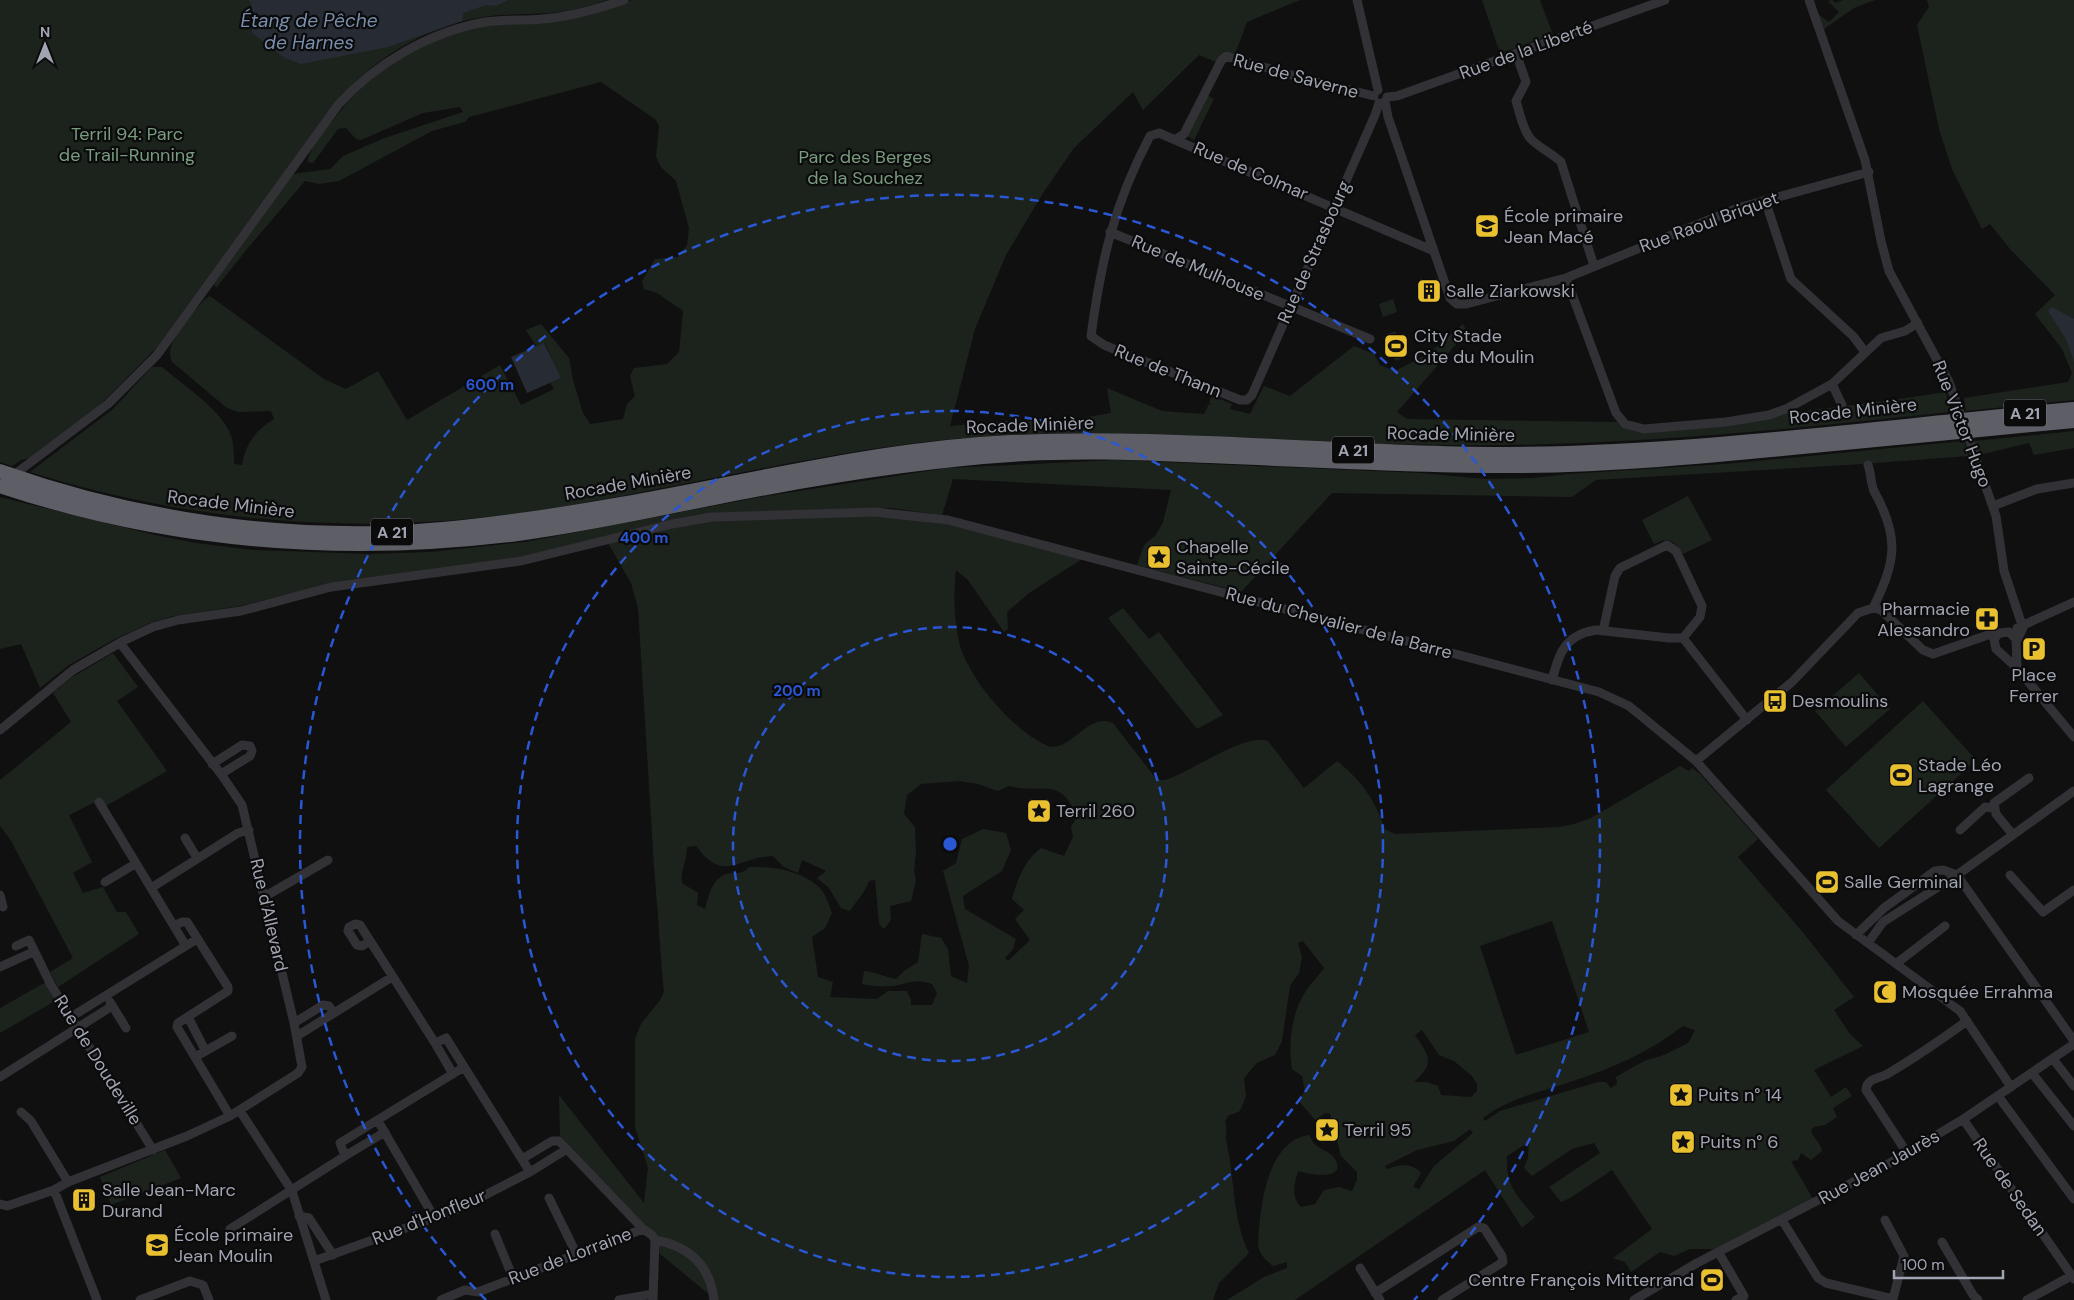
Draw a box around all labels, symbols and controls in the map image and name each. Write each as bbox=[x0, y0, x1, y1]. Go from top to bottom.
water label: Étang de Pêche de Harnes bbox=[240, 8, 378, 55]
street label: Rue de la Liberté bbox=[1456, 15, 1596, 85]
north arrow bbox=[20, 20, 70, 70]
text: N bbox=[40, 23, 50, 41]
street label: Rue de Saverne bbox=[1231, 48, 1361, 104]
park label: Terril 94: Parc de Trail-Running bbox=[59, 122, 195, 167]
street label: Rue de Colmar bbox=[1190, 136, 1312, 206]
park label: Parc des Berges de la Souchez bbox=[798, 145, 932, 190]
street label: Rue de Strasbourg bbox=[1272, 177, 1356, 327]
street label: Rue Raoul Briquet bbox=[1636, 186, 1782, 258]
place label: École primaire Jean Macé bbox=[1504, 204, 1623, 249]
school or university icon: École primaire Jean Macé bbox=[1474, 213, 1500, 239]
street label: Rue de Mulhouse bbox=[1128, 229, 1268, 307]
building icon: Salle Ziarkowski bbox=[1416, 278, 1442, 304]
place label: Salle Ziarkowski bbox=[1446, 279, 1575, 303]
place label: City Stade Cite du Moulin bbox=[1414, 324, 1534, 369]
sports icon: City Stade Cite du Moulin bbox=[1383, 333, 1409, 359]
street label: Rue de Thann bbox=[1111, 339, 1225, 403]
street label: Rue Victor Hugo bbox=[1927, 357, 1997, 491]
text: 600 m bbox=[466, 375, 514, 395]
street label: Rocade Minière bbox=[1788, 392, 1918, 430]
road number: A 21 bbox=[2004, 399, 2046, 426]
street label: Rocade Minière bbox=[966, 411, 1094, 439]
street label: Rocade Minière bbox=[1387, 421, 1515, 447]
road number: A 21 bbox=[1332, 436, 1374, 464]
street label: Rocade Minière bbox=[563, 460, 693, 506]
street label: Rocade Minière bbox=[166, 484, 296, 524]
road number: A 21 bbox=[371, 518, 413, 546]
text: 400 m bbox=[620, 528, 668, 548]
place label: Chapelle Sainte-Cécile bbox=[1176, 535, 1290, 580]
place icon: Chapelle Sainte-Cécile bbox=[1146, 544, 1172, 570]
street label: Rue du Chevalier de la Barre bbox=[1223, 581, 1455, 665]
place label: Pharmacie Alessandro bbox=[1877, 597, 1970, 642]
pharmacy icon: Pharmacie Alessandro bbox=[1974, 606, 2000, 632]
parking icon: Place Ferrer bbox=[2021, 636, 2047, 662]
place label: Place Ferrer bbox=[2009, 663, 2059, 708]
text: 200 m bbox=[773, 681, 821, 701]
bus stop icon: Desmoulins bbox=[1762, 688, 1788, 714]
place label: Desmoulins bbox=[1792, 689, 1888, 713]
place label: Stade Léo Lagrange bbox=[1918, 753, 2002, 798]
sports icon: Stade Léo Lagrange bbox=[1888, 762, 1914, 788]
place icon: Terril 260 bbox=[1026, 798, 1052, 824]
place label: Terril 260 bbox=[1056, 799, 1135, 823]
centre of rings bbox=[941, 835, 959, 853]
street label: Rue d'Allevard bbox=[244, 856, 294, 974]
sports icon: Salle Germinal bbox=[1814, 869, 1840, 895]
place label: Salle Germinal bbox=[1844, 870, 1962, 894]
mosque icon: Mosquée Errahma bbox=[1872, 979, 1898, 1005]
place label: Mosquée Errahma bbox=[1902, 980, 2053, 1004]
street label: Rue de Doudeville bbox=[48, 991, 148, 1129]
place icon: Puits n° 14 bbox=[1668, 1082, 1694, 1108]
place label: Puits n° 14 bbox=[1698, 1083, 1782, 1107]
place icon: Terril 95 bbox=[1314, 1117, 1340, 1143]
place label: Terril 95 bbox=[1344, 1118, 1411, 1142]
street label: Rue Jean Jaurès bbox=[1814, 1124, 1944, 1210]
place icon: Puits n° 6 bbox=[1670, 1129, 1696, 1155]
place label: Puits n° 6 bbox=[1700, 1130, 1779, 1154]
street label: Rue de Sedan bbox=[1967, 1133, 2053, 1241]
place label: Salle Jean-Marc Durand bbox=[102, 1178, 236, 1223]
street label: Rue d'Honfleur bbox=[369, 1183, 490, 1251]
building icon: Salle Jean-Marc Durand bbox=[71, 1187, 97, 1213]
street label: Rue de Lorraine bbox=[505, 1221, 635, 1291]
place label: École primaire Jean Moulin bbox=[174, 1223, 293, 1268]
school or university icon: École primaire Jean Moulin bbox=[144, 1232, 170, 1258]
scale bar bbox=[1894, 1248, 2003, 1280]
text: 100 m bbox=[1902, 1255, 1945, 1275]
sports icon: Centre François Mitterrand bbox=[1699, 1267, 1725, 1293]
place label: Centre François Mitterrand bbox=[1468, 1268, 1694, 1292]

